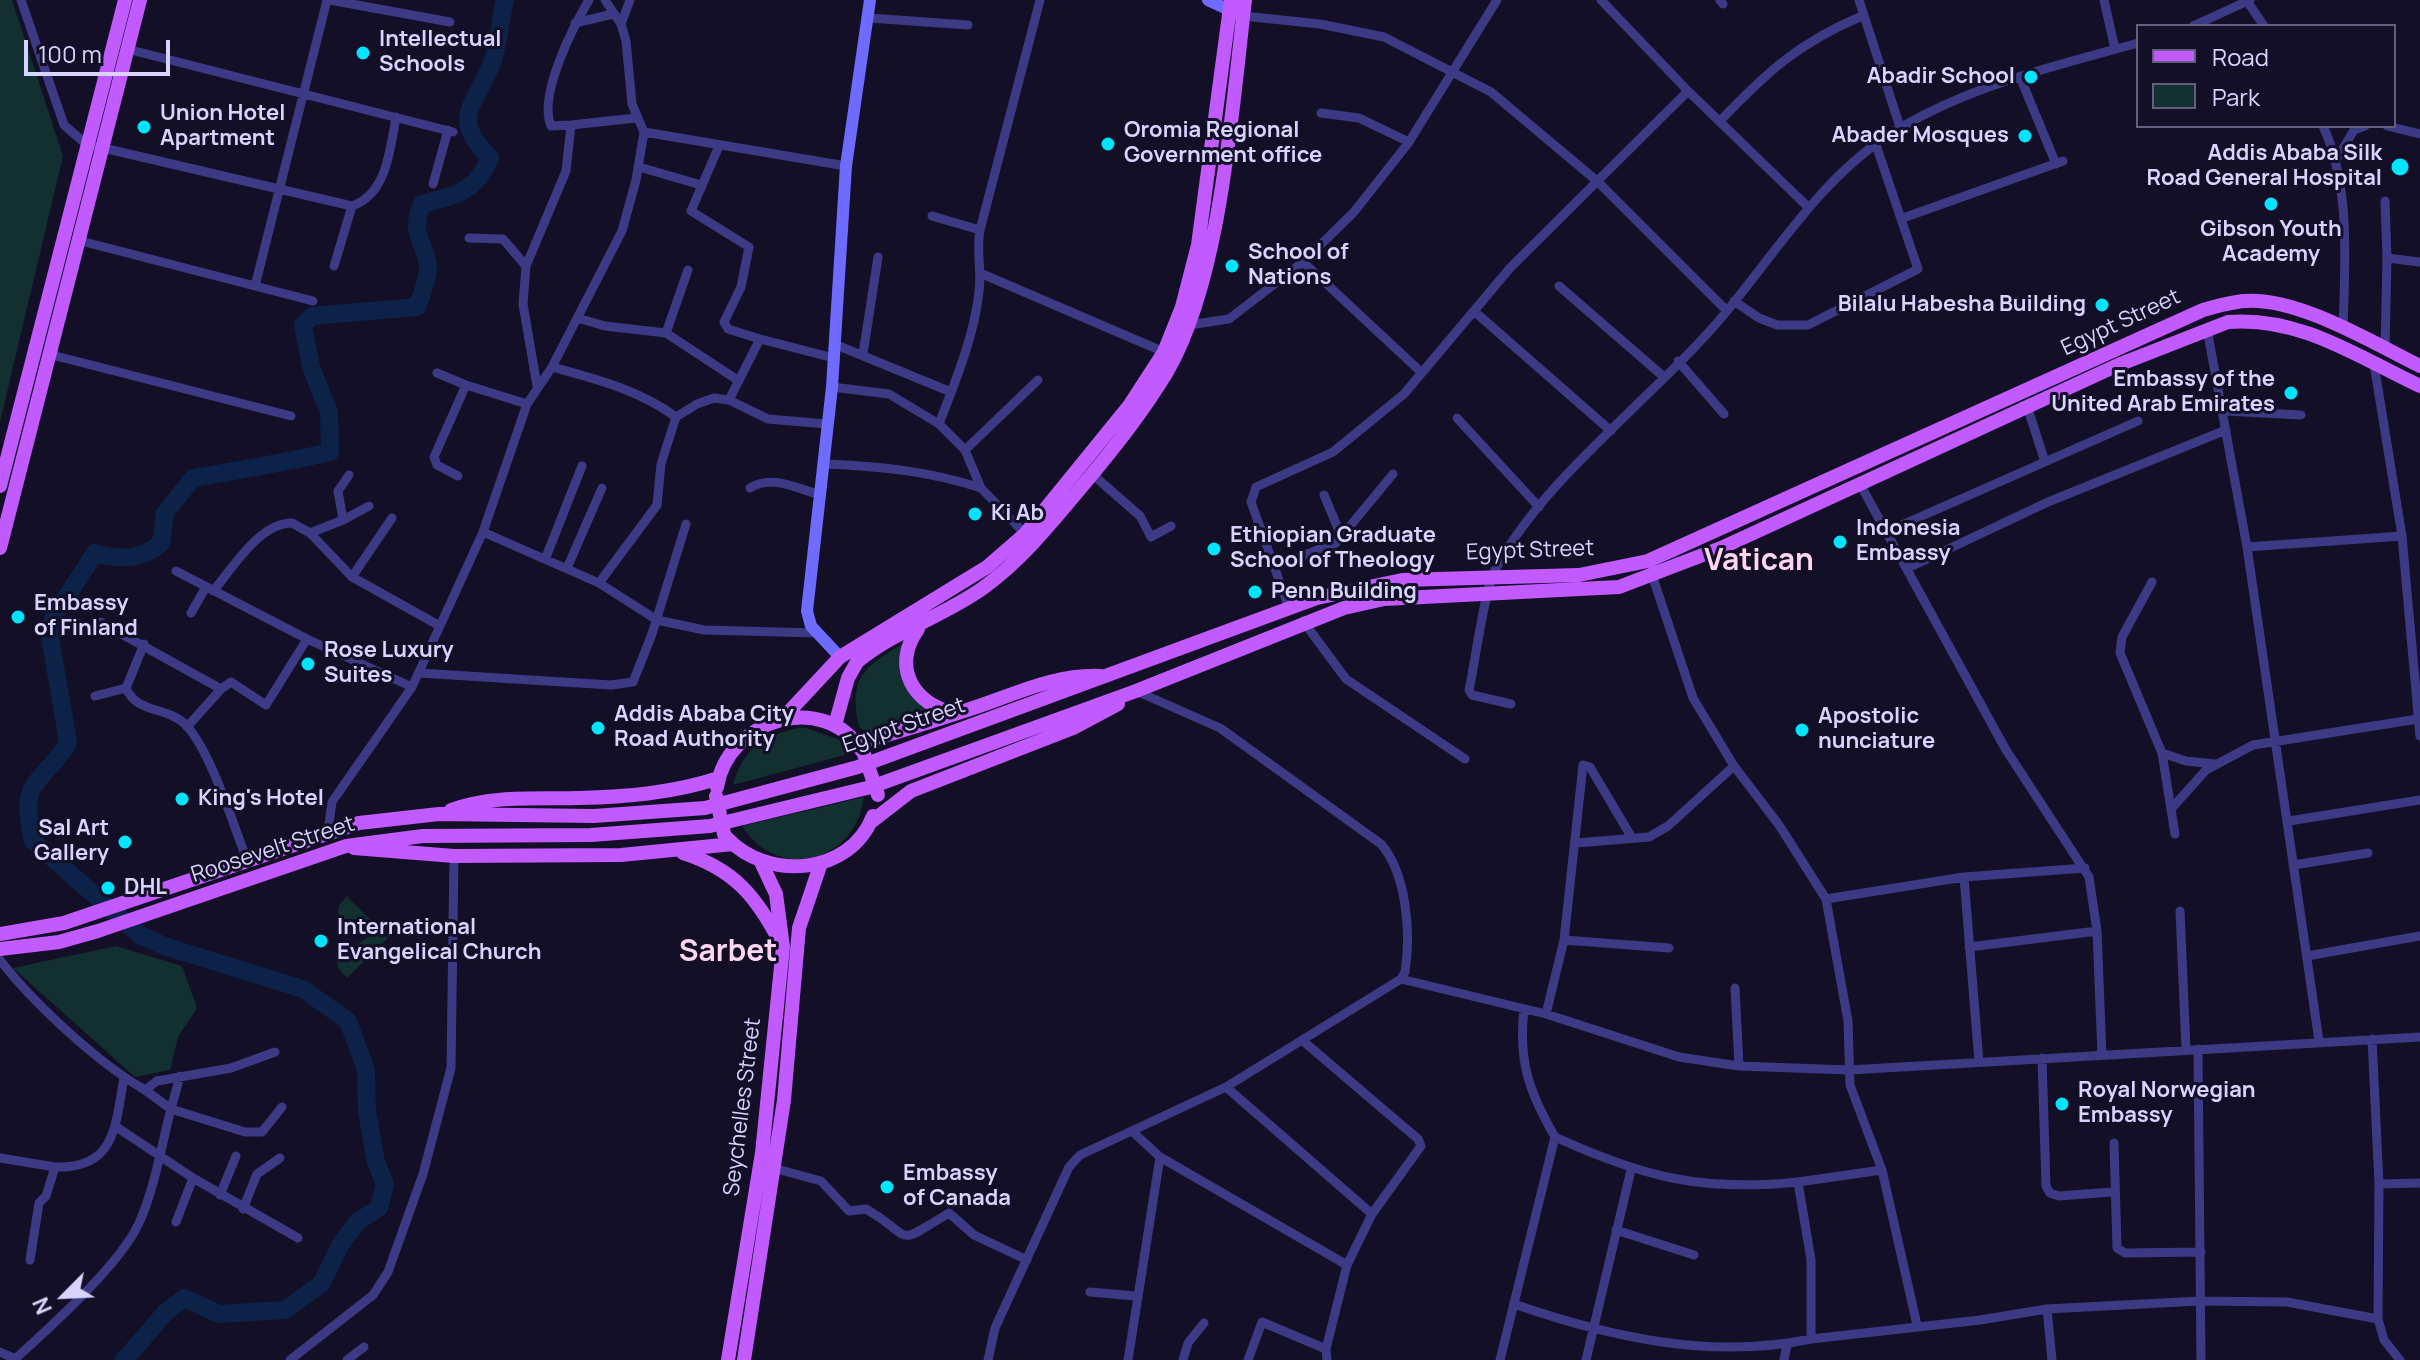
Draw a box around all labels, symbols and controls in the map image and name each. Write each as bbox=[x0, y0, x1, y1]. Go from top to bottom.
scale bar bbox=[28, 24, 174, 74]
legend bbox=[2136, 24, 2396, 128]
place label: Intellectual Schools bbox=[379, 27, 501, 78]
text: 100 m bbox=[38, 37, 102, 70]
text: Road bbox=[2212, 40, 2269, 73]
marker: Intellectual Schools bbox=[354, 44, 372, 62]
place label: Abadir School bbox=[1867, 64, 2015, 90]
marker: Abadir School bbox=[2022, 68, 2040, 86]
text: Park bbox=[2212, 80, 2260, 113]
place label: Union Hotel Apartment bbox=[160, 101, 285, 152]
marker: Union Hotel Apartment bbox=[135, 118, 153, 136]
place label: Oromia Regional Government office bbox=[1124, 118, 1322, 170]
place label: Abader Mosques bbox=[1831, 123, 2009, 149]
marker: Abader Mosques bbox=[2016, 127, 2034, 145]
marker: Oromia Regional Government office bbox=[1099, 135, 1117, 153]
place label: Addis Ababa Silk Road General Hospital bbox=[2146, 141, 2382, 192]
marker: Addis Ababa Silk Road General Hospital bbox=[2389, 156, 2411, 178]
marker: Gibson Youth Academy bbox=[2262, 195, 2280, 213]
place label: Gibson Youth Academy bbox=[2200, 217, 2342, 268]
place label: School of Nations bbox=[1248, 240, 1349, 292]
marker: School of Nations bbox=[1223, 257, 1241, 275]
street label: Egypt Street bbox=[2057, 284, 2185, 362]
place label: Bilalu Habesha Building bbox=[1838, 292, 2086, 318]
marker: Bilalu Habesha Building bbox=[2093, 296, 2111, 314]
place label: Embassy of the United Arab Emirates bbox=[2051, 367, 2275, 418]
marker: Embassy of the United Arab Emirates bbox=[2282, 384, 2300, 402]
place label: Ki Ab bbox=[991, 501, 1044, 527]
marker: Ki Ab bbox=[966, 505, 984, 523]
place label: Indonesia Embassy bbox=[1856, 516, 1960, 568]
place label: Ethiopian Graduate School of Theology bbox=[1230, 523, 1436, 574]
marker: Indonesia Embassy bbox=[1831, 533, 1849, 551]
street label: Egypt Street bbox=[1466, 536, 1594, 566]
marker: Ethiopian Graduate School of Theology bbox=[1205, 540, 1223, 558]
district label: Vatican bbox=[1704, 544, 1814, 580]
place label: Penn Building bbox=[1271, 579, 1417, 605]
marker: Penn Building bbox=[1246, 583, 1264, 601]
place label: Embassy of Finland bbox=[34, 591, 138, 642]
marker: Embassy of Finland bbox=[9, 608, 27, 626]
place label: Rose Luxury Suites bbox=[324, 638, 454, 690]
marker: Rose Luxury Suites bbox=[299, 655, 317, 673]
street label: Egypt Street bbox=[839, 693, 969, 759]
place label: Addis Ababa City Road Authority bbox=[614, 702, 794, 754]
place label: Apostolic nunciature bbox=[1818, 704, 1935, 756]
marker: Addis Ababa City Road Authority bbox=[589, 719, 607, 737]
marker: Apostolic nunciature bbox=[1793, 721, 1811, 739]
place label: King's Hotel bbox=[198, 786, 324, 812]
marker: King's Hotel bbox=[173, 790, 191, 808]
street label: Roosevelt Street bbox=[188, 811, 358, 889]
place label: Sal Art Gallery bbox=[34, 816, 109, 868]
marker: Sal Art Gallery bbox=[116, 833, 134, 851]
place label: DHL bbox=[124, 875, 167, 901]
marker: DHL bbox=[99, 879, 117, 897]
place label: International Evangelical Church bbox=[337, 915, 541, 966]
marker: International Evangelical Church bbox=[312, 932, 330, 950]
district label: Sarbet bbox=[679, 935, 777, 971]
street label: Seychelles Street bbox=[719, 1016, 767, 1198]
place label: Royal Norwegian Embassy bbox=[2078, 1078, 2256, 1130]
marker: Royal Norwegian Embassy bbox=[2053, 1095, 2071, 1113]
place label: Embassy of Canada bbox=[903, 1161, 1011, 1212]
marker: Embassy of Canada bbox=[878, 1178, 896, 1196]
north arrow bbox=[24, 1256, 104, 1336]
text: N bbox=[25, 1292, 59, 1319]

